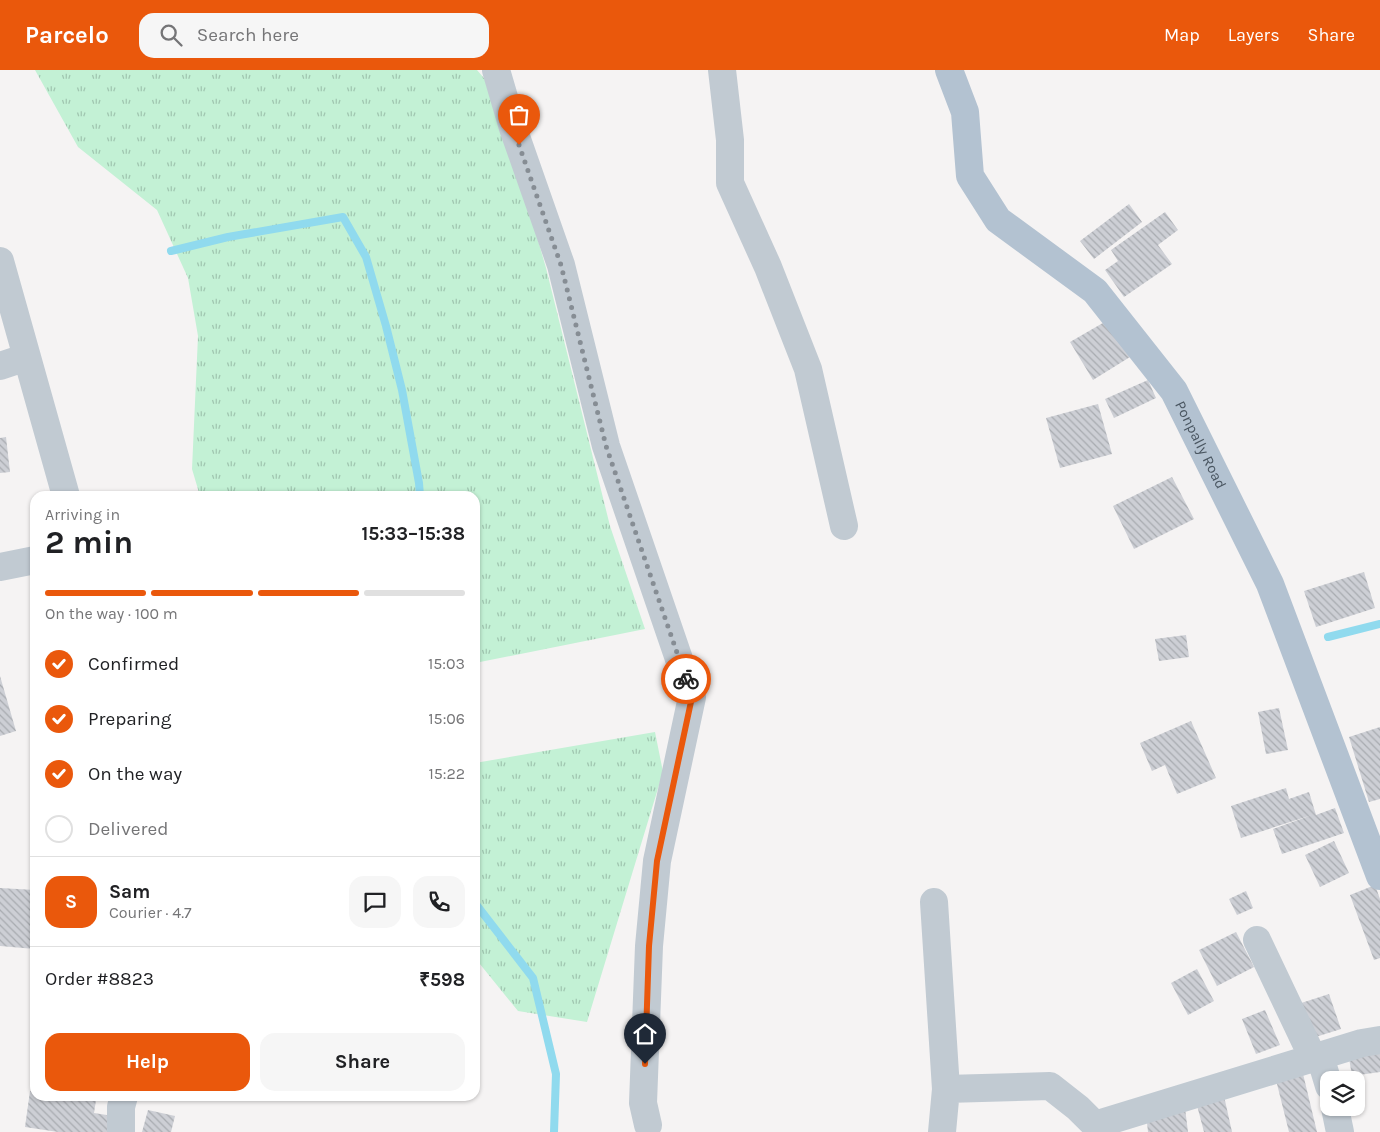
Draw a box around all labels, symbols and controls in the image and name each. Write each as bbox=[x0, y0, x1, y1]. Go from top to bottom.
search box bbox=[139, 13, 489, 58]
text: Parcelo bbox=[25, 21, 109, 49]
icon: search bbox=[157, 21, 185, 49]
text: Search here bbox=[197, 24, 299, 46]
text: Map bbox=[1164, 24, 1200, 46]
text: Layers bbox=[1228, 24, 1280, 46]
text: Share bbox=[1308, 24, 1355, 46]
pin bbox=[498, 94, 540, 145]
icon: bag bbox=[505, 101, 533, 129]
street label: Ponpally Road bbox=[1171, 398, 1230, 492]
text: Arriving in bbox=[45, 505, 120, 524]
text: 15:33–15:38 bbox=[361, 523, 465, 545]
text: 2 min bbox=[45, 524, 133, 561]
text: On the way · 100 m bbox=[45, 604, 178, 623]
icon: check bbox=[45, 650, 73, 678]
text: Confirmed bbox=[88, 653, 179, 675]
text: 15:03 bbox=[428, 654, 465, 673]
courier bbox=[661, 654, 711, 704]
icon: bike bbox=[672, 665, 700, 693]
icon: check bbox=[45, 705, 73, 733]
text: Preparing bbox=[88, 708, 171, 730]
text: 15:06 bbox=[428, 709, 465, 728]
icon: check bbox=[45, 760, 73, 788]
text: On the way bbox=[88, 763, 182, 785]
text: 15:22 bbox=[428, 764, 465, 783]
text: Delivered bbox=[88, 818, 168, 840]
button: chat bbox=[349, 876, 401, 928]
button: phone bbox=[413, 876, 465, 928]
text: Sam bbox=[109, 881, 150, 903]
text: S bbox=[65, 891, 77, 913]
text: Courier · 4.7 bbox=[109, 903, 192, 922]
text: Order #8823 bbox=[45, 968, 154, 990]
text: ₹598 bbox=[419, 969, 465, 991]
pin bbox=[624, 1013, 666, 1064]
icon: home bbox=[631, 1020, 659, 1048]
button: Help bbox=[45, 1033, 250, 1091]
button: Share bbox=[260, 1033, 465, 1091]
map controls bbox=[1320, 1071, 1365, 1116]
button: layers bbox=[1320, 1071, 1365, 1116]

